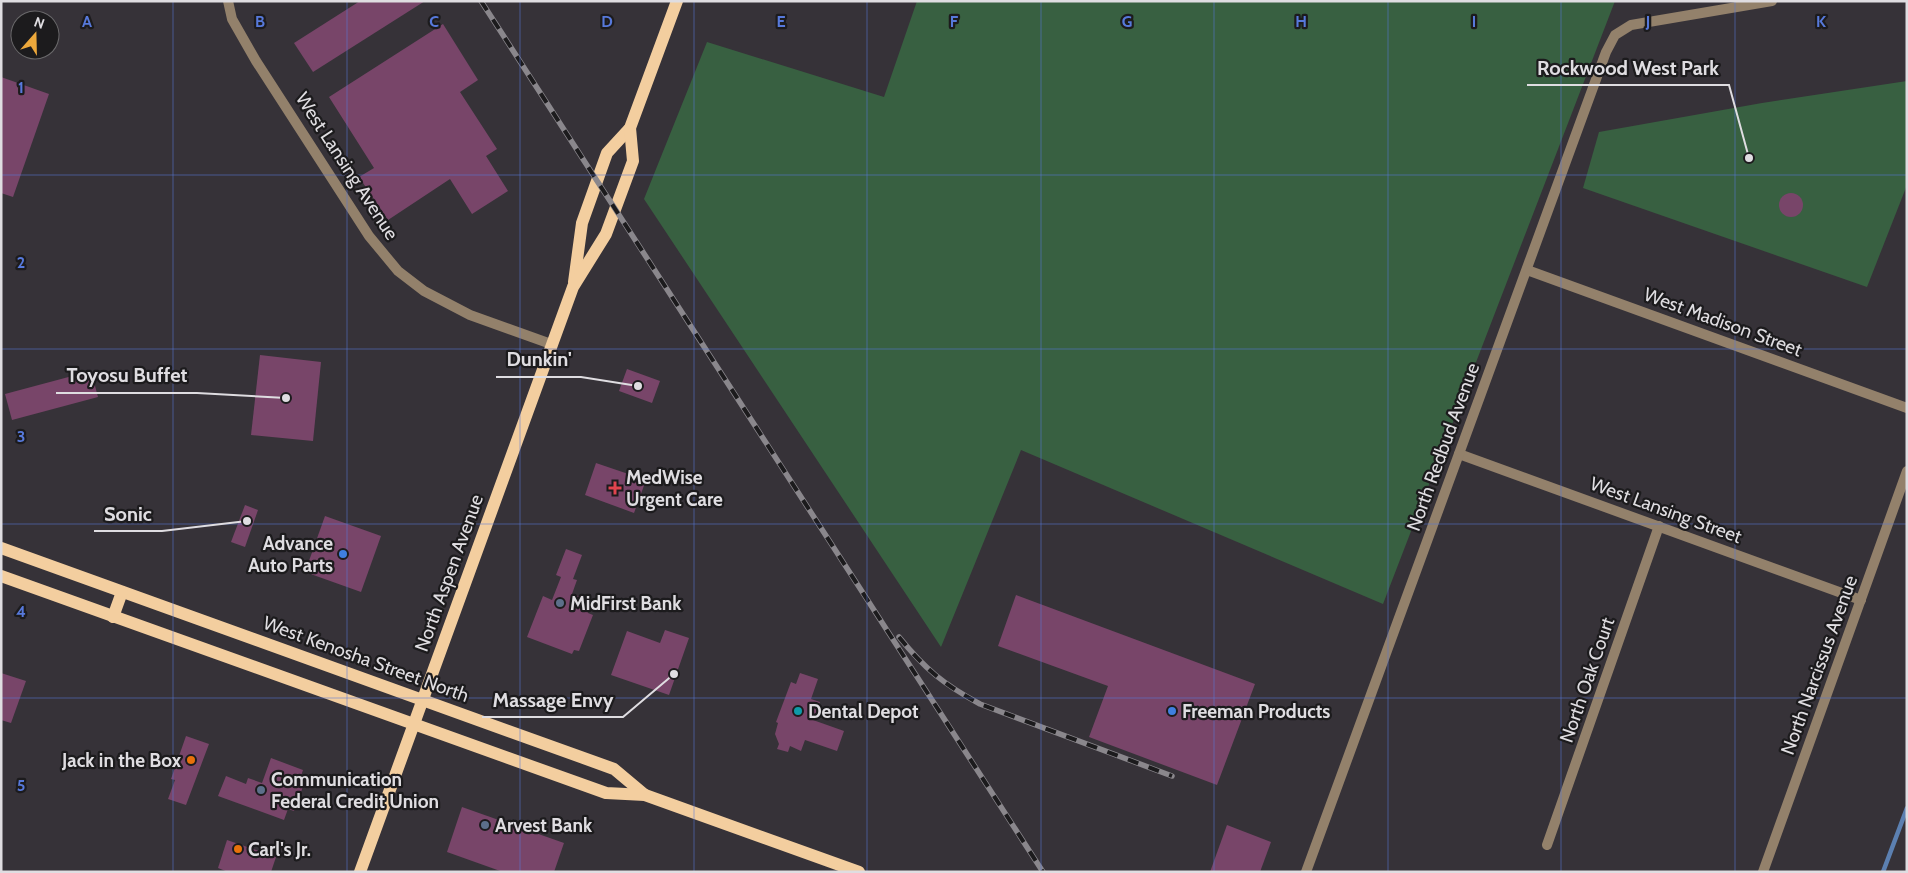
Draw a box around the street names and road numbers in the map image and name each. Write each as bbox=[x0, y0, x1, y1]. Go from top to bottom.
street label: West Lansing Avenue bbox=[291, 88, 403, 244]
street label: West Madison Street bbox=[1641, 283, 1806, 361]
street label: North Redbud Avenue bbox=[1402, 359, 1484, 534]
street label: West Lansing Street bbox=[1587, 472, 1746, 548]
street label: North Aspen Avenue bbox=[410, 491, 488, 655]
street label: North Narcissus Avenue bbox=[1776, 572, 1862, 758]
street label: West Kenosha Street North bbox=[260, 611, 472, 707]
street label: North Oak Court bbox=[1555, 614, 1619, 746]

